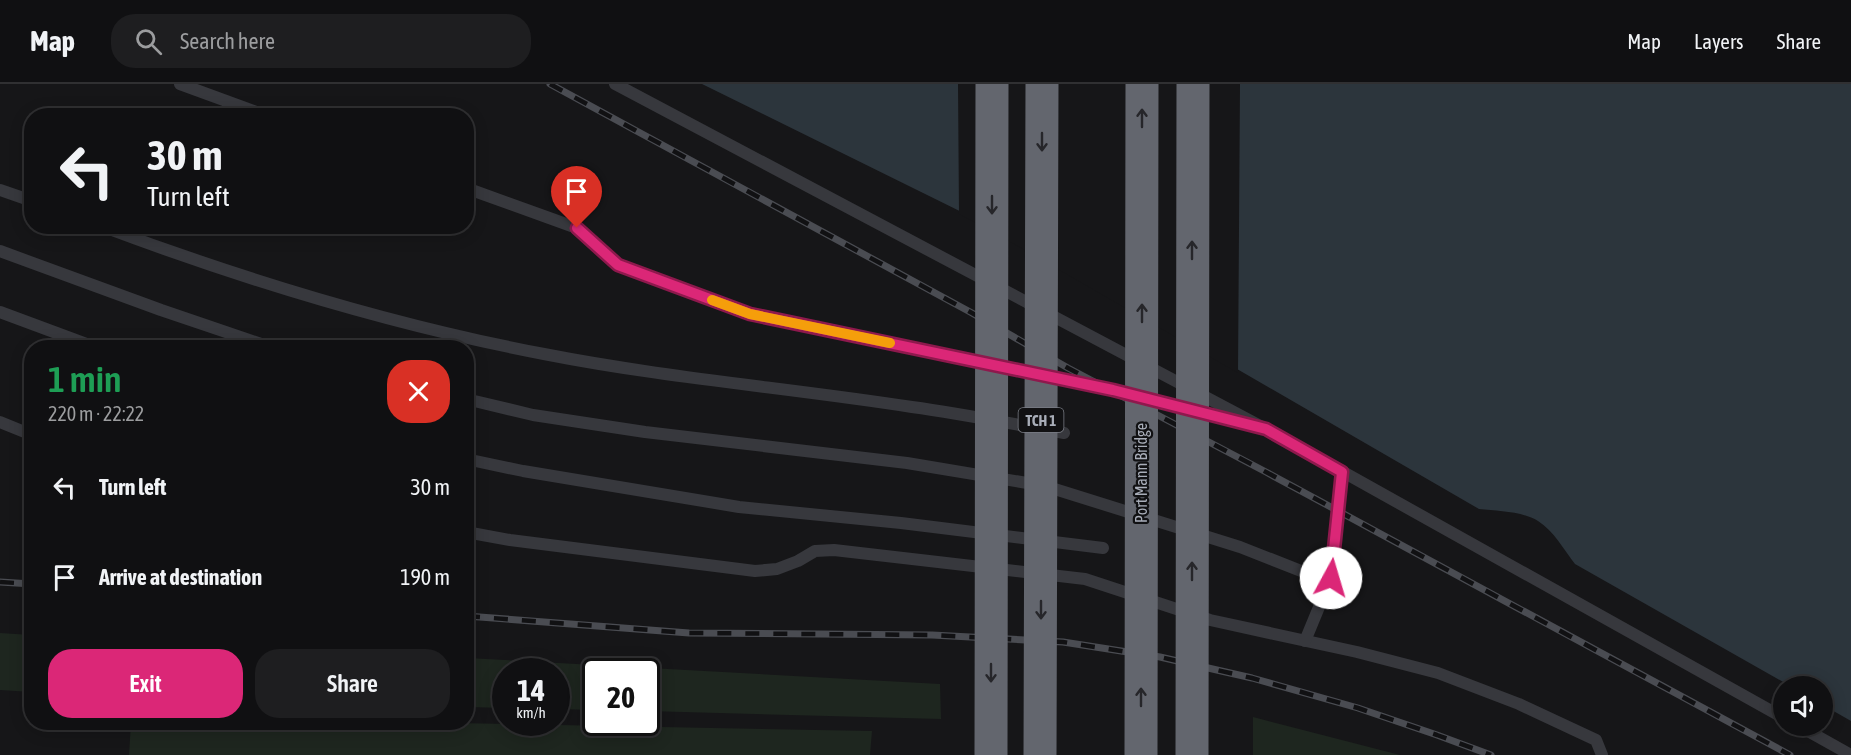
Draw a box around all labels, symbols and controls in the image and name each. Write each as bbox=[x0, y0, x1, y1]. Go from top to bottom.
search box bbox=[111, 14, 531, 68]
text: Map bbox=[30, 25, 75, 57]
icon: search bbox=[132, 25, 165, 58]
text: Search here bbox=[180, 28, 275, 54]
text: Map bbox=[1627, 29, 1661, 53]
text: Layers bbox=[1694, 29, 1744, 53]
text: Share bbox=[1777, 29, 1821, 53]
one-way arrow bbox=[1136, 108, 1148, 128]
text: 30 m bbox=[147, 131, 222, 179]
icon: left bbox=[48, 132, 126, 210]
one-way arrow bbox=[1036, 132, 1048, 152]
pin bbox=[551, 166, 602, 228]
icon: arrive bbox=[560, 175, 593, 208]
text: Turn left bbox=[147, 181, 230, 212]
one-way arrow bbox=[986, 195, 998, 215]
one-way arrow bbox=[1186, 240, 1198, 260]
one-way arrow bbox=[1136, 303, 1148, 323]
text: 1 min bbox=[48, 358, 122, 400]
button: close bbox=[387, 360, 450, 423]
text: 220 m · 22:22 bbox=[48, 402, 144, 425]
road number: TCH 1 bbox=[1018, 408, 1064, 432]
street label: Port Mann Bridge bbox=[1132, 423, 1151, 523]
icon: left bbox=[48, 471, 81, 504]
text: Turn left bbox=[99, 474, 166, 500]
text: 30 m bbox=[410, 474, 450, 500]
position arrow bbox=[1299, 546, 1363, 610]
icon: arrive bbox=[48, 561, 81, 594]
one-way arrow bbox=[1186, 561, 1198, 581]
text: Arrive at destination bbox=[99, 564, 262, 590]
text: 190 m bbox=[400, 564, 450, 590]
one-way arrow bbox=[1035, 600, 1047, 620]
button: Exit bbox=[48, 649, 243, 718]
button: Share bbox=[255, 649, 450, 718]
speed limit sign: 20 bbox=[582, 658, 660, 736]
one-way arrow bbox=[985, 663, 997, 683]
text: 14 bbox=[517, 673, 545, 707]
map controls bbox=[1773, 676, 1833, 736]
button: sound bbox=[1773, 676, 1833, 736]
one-way arrow bbox=[1135, 687, 1147, 707]
text: km/h bbox=[516, 704, 546, 721]

